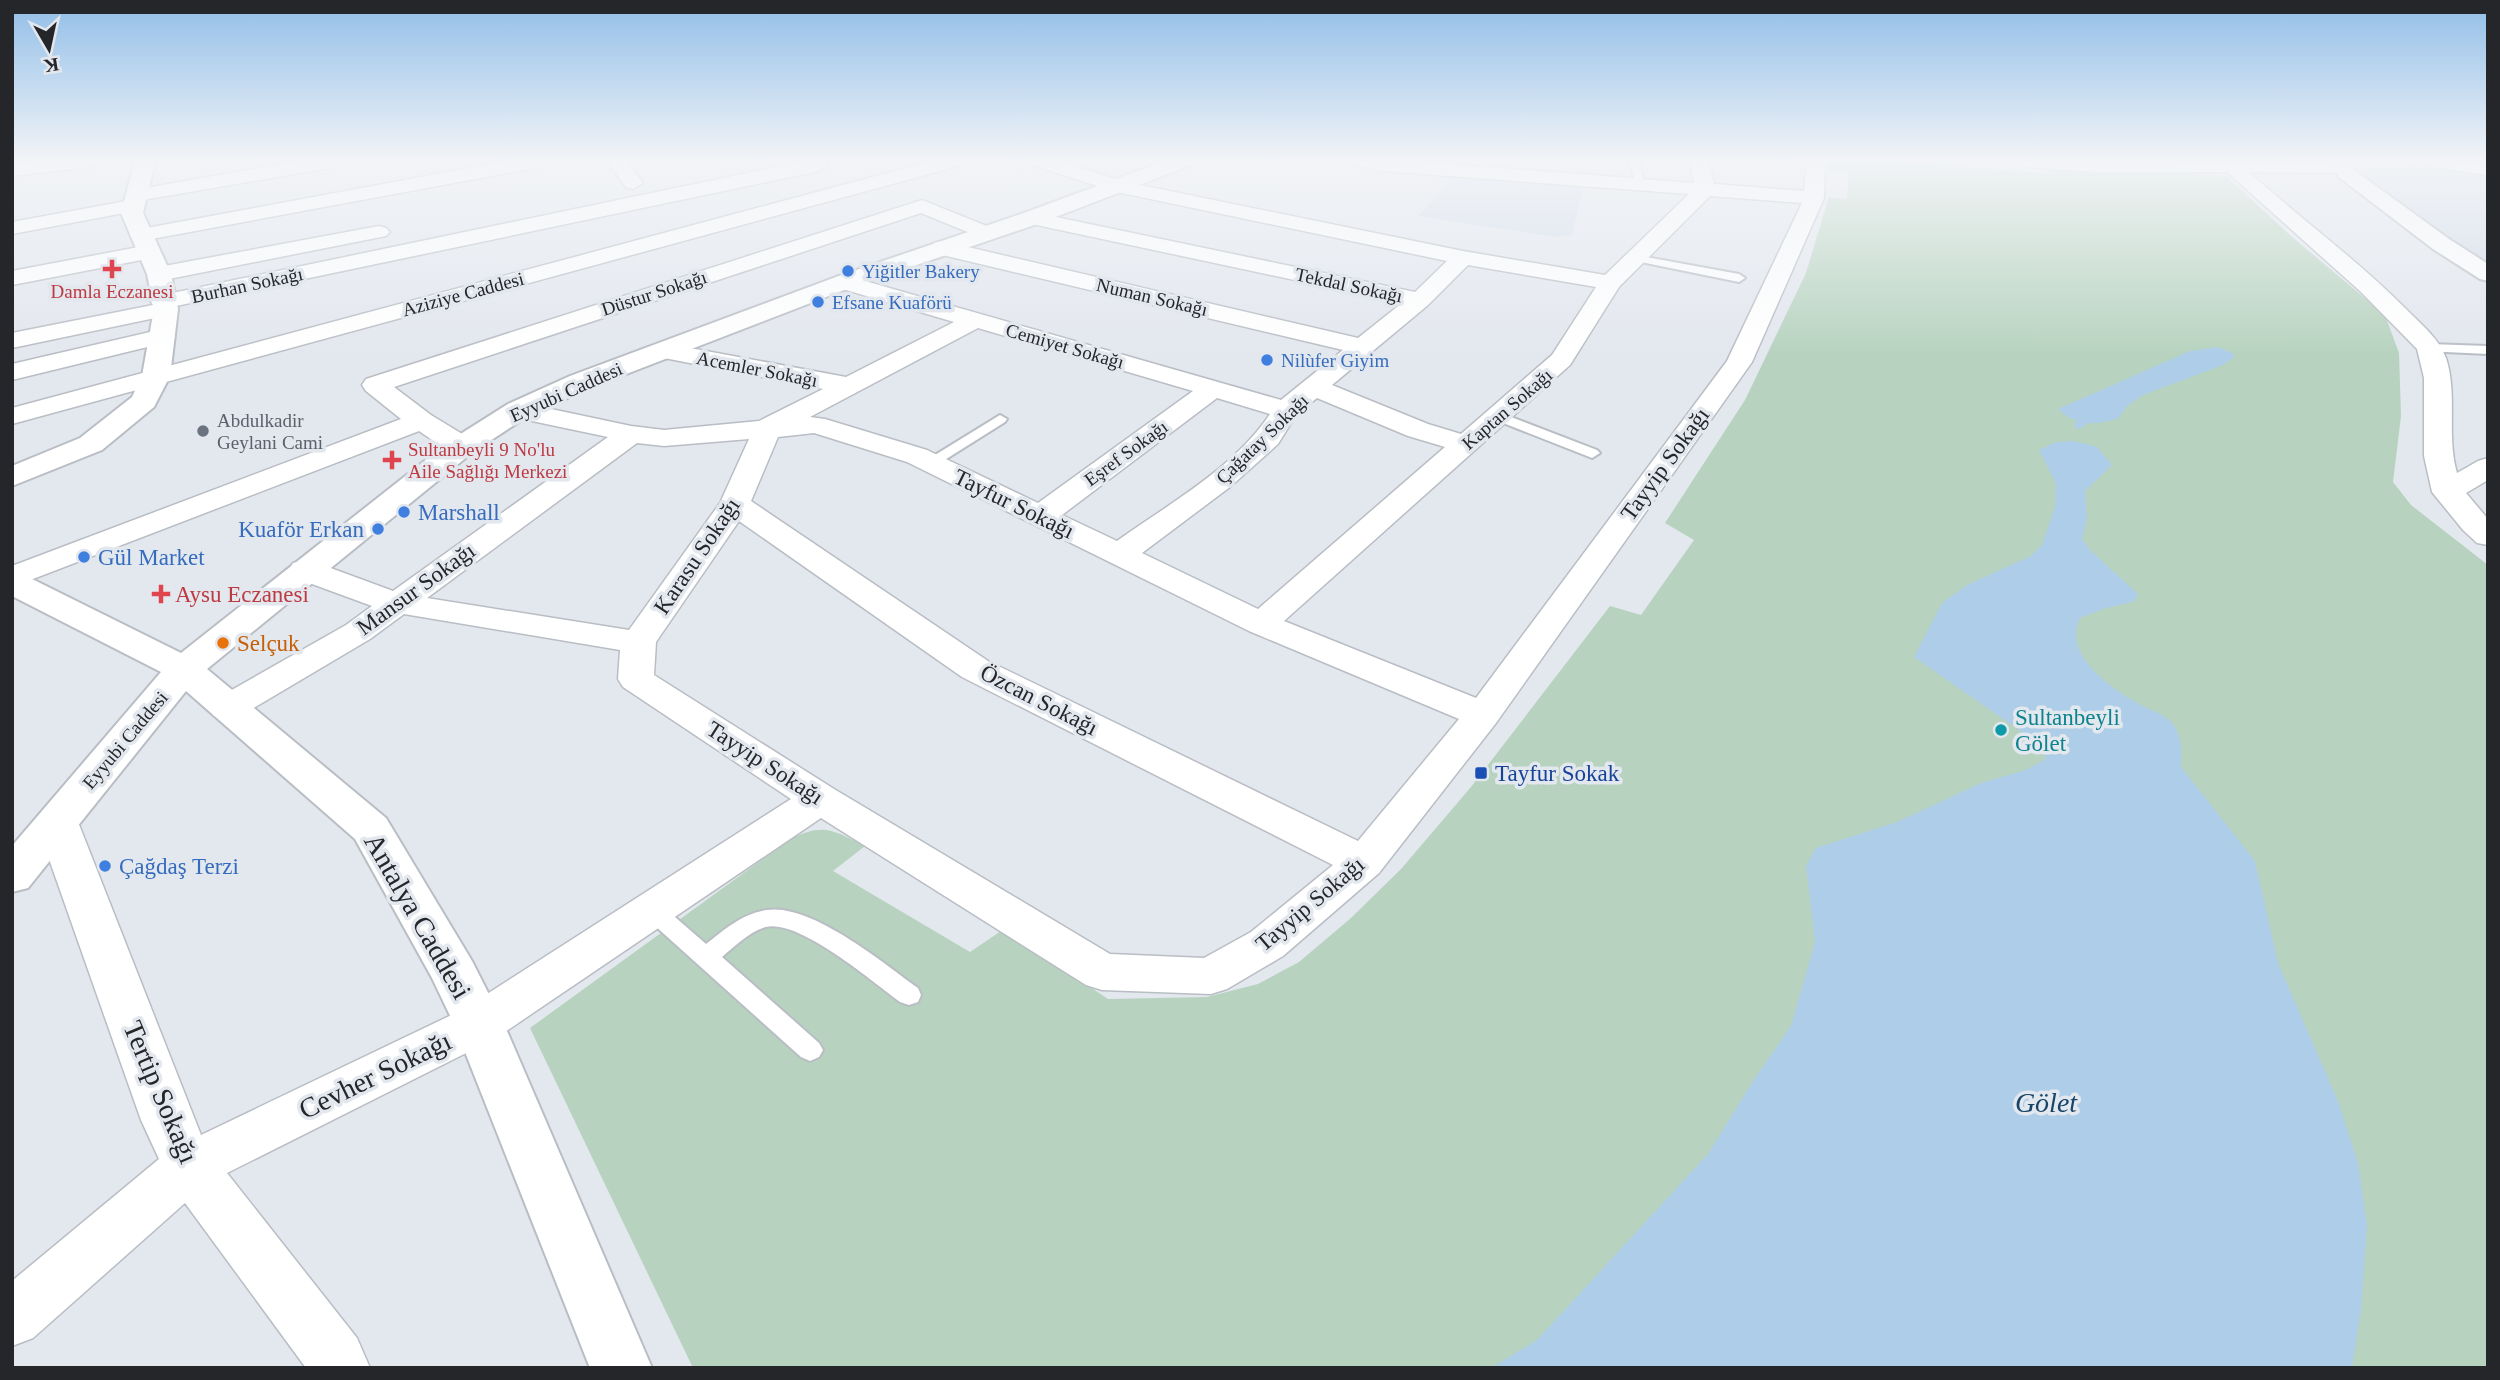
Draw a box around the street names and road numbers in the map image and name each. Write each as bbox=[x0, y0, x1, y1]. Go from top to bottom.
street label: Burhan Sokağı bbox=[189, 263, 305, 307]
street label: Tekdal Sokağı bbox=[1294, 263, 1404, 307]
street label: Düstur Sokağı bbox=[599, 266, 709, 320]
street label: Aziziye Caddesi bbox=[400, 268, 526, 320]
street label: Numan Sokağı bbox=[1094, 274, 1210, 320]
street label: Cemiyet Sokağı bbox=[1004, 319, 1126, 373]
street label: Acemler Sokağı bbox=[695, 347, 819, 391]
street label: Eyyubi Caddesi bbox=[507, 358, 625, 426]
street label: Kaptan Sokağı bbox=[1458, 364, 1556, 454]
street label: Çağatay Sokağı bbox=[1212, 390, 1312, 488]
street label: Tayyip Sokağı bbox=[1616, 403, 1714, 525]
street label: Eşref Sokağı bbox=[1080, 416, 1172, 490]
street label: Tayfur Sokağı bbox=[950, 464, 1078, 544]
street label: Karasu Sokağı bbox=[649, 493, 745, 619]
street label: Mansur Sokağı bbox=[352, 538, 480, 640]
street label: Özcan Sokağı bbox=[976, 660, 1102, 740]
street label: Eyyubi Caddesi bbox=[78, 687, 172, 793]
street label: Tayyip Sokağı bbox=[702, 716, 828, 810]
street label: Antalya Caddesi bbox=[358, 828, 478, 1004]
street label: Tayyip Sokağı bbox=[1251, 852, 1369, 956]
street label: Tertip Sokağı bbox=[117, 1016, 205, 1168]
street label: Cevher Sokağı bbox=[294, 1025, 456, 1125]

